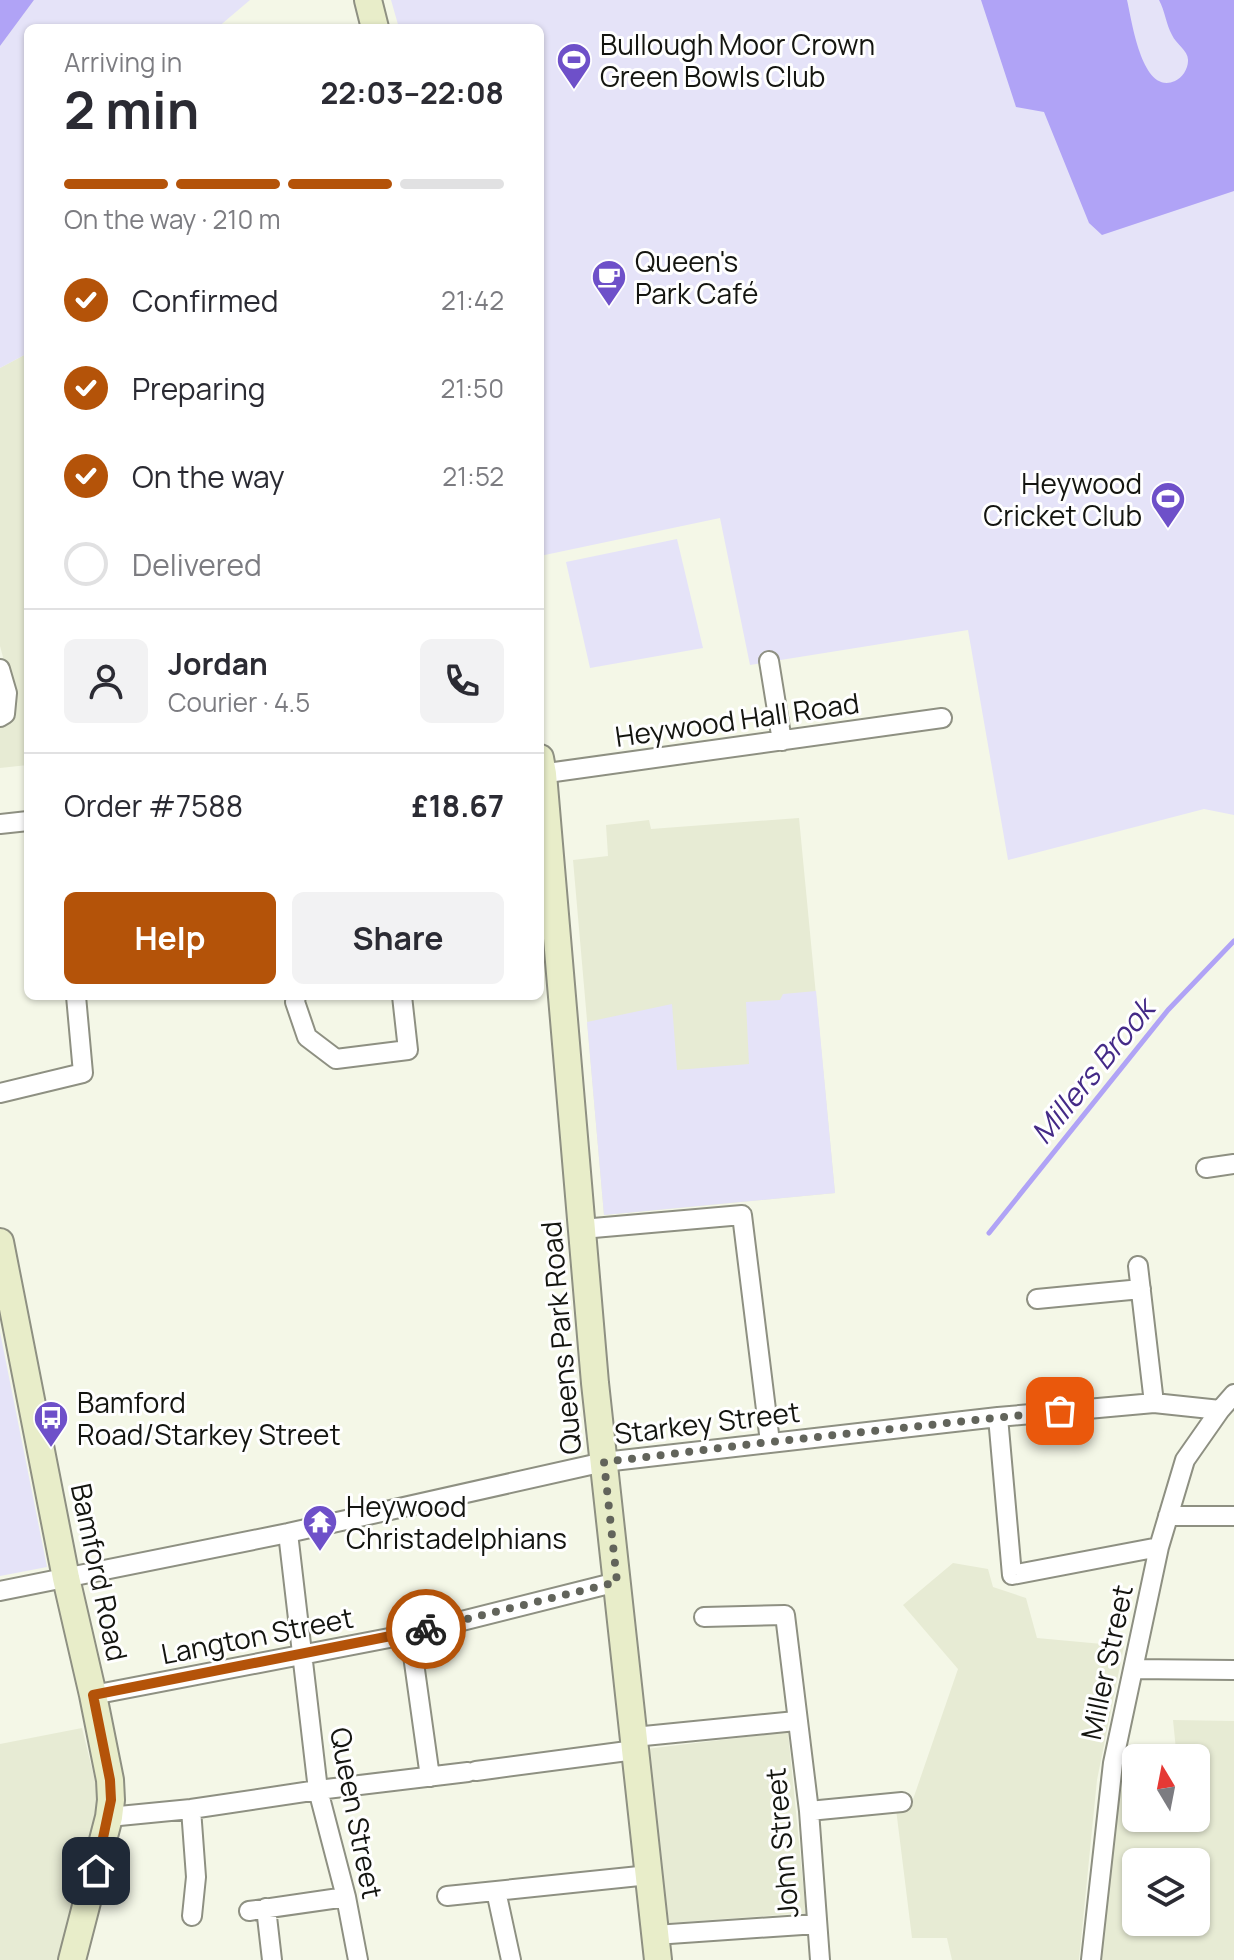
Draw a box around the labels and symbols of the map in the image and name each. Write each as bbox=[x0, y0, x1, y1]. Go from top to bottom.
place label: Bullough Moor Crown Green Bowls Club bbox=[600, 25, 875, 95]
sports icon: Bullough Moor Crown Green Bowls Club bbox=[555, 41, 593, 91]
place label: Queen's Park Café bbox=[635, 242, 758, 312]
cafe icon: Queen's Park Café bbox=[590, 258, 628, 308]
place label: Heywood Cricket Club bbox=[983, 464, 1142, 534]
sports icon: Heywood Cricket Club bbox=[1149, 480, 1187, 530]
street label: Heywood Hall Road bbox=[613, 683, 861, 755]
water label: Millers Brook bbox=[1021, 987, 1166, 1152]
street label: Queens Park Road bbox=[531, 1220, 589, 1456]
pin bbox=[1026, 1377, 1094, 1445]
place label: Bamford Road/Starkey Street bbox=[77, 1383, 341, 1453]
street label: Starkey Street bbox=[612, 1392, 802, 1452]
bus stop icon: Bamford Road/Starkey Street bbox=[32, 1399, 70, 1449]
street label: Bamford Road bbox=[63, 1480, 137, 1664]
place label: Heywood Christadelphians bbox=[346, 1487, 567, 1557]
temple icon: Heywood Christadelphians bbox=[301, 1503, 339, 1553]
street label: Miller Street bbox=[1071, 1581, 1141, 1743]
courier bbox=[386, 1589, 466, 1669]
street label: Langton Street bbox=[158, 1598, 356, 1672]
street label: Queen Street bbox=[322, 1724, 392, 1902]
north arrow bbox=[1122, 1744, 1210, 1832]
street label: John Street bbox=[756, 1766, 806, 1920]
pin bbox=[62, 1837, 130, 1905]

